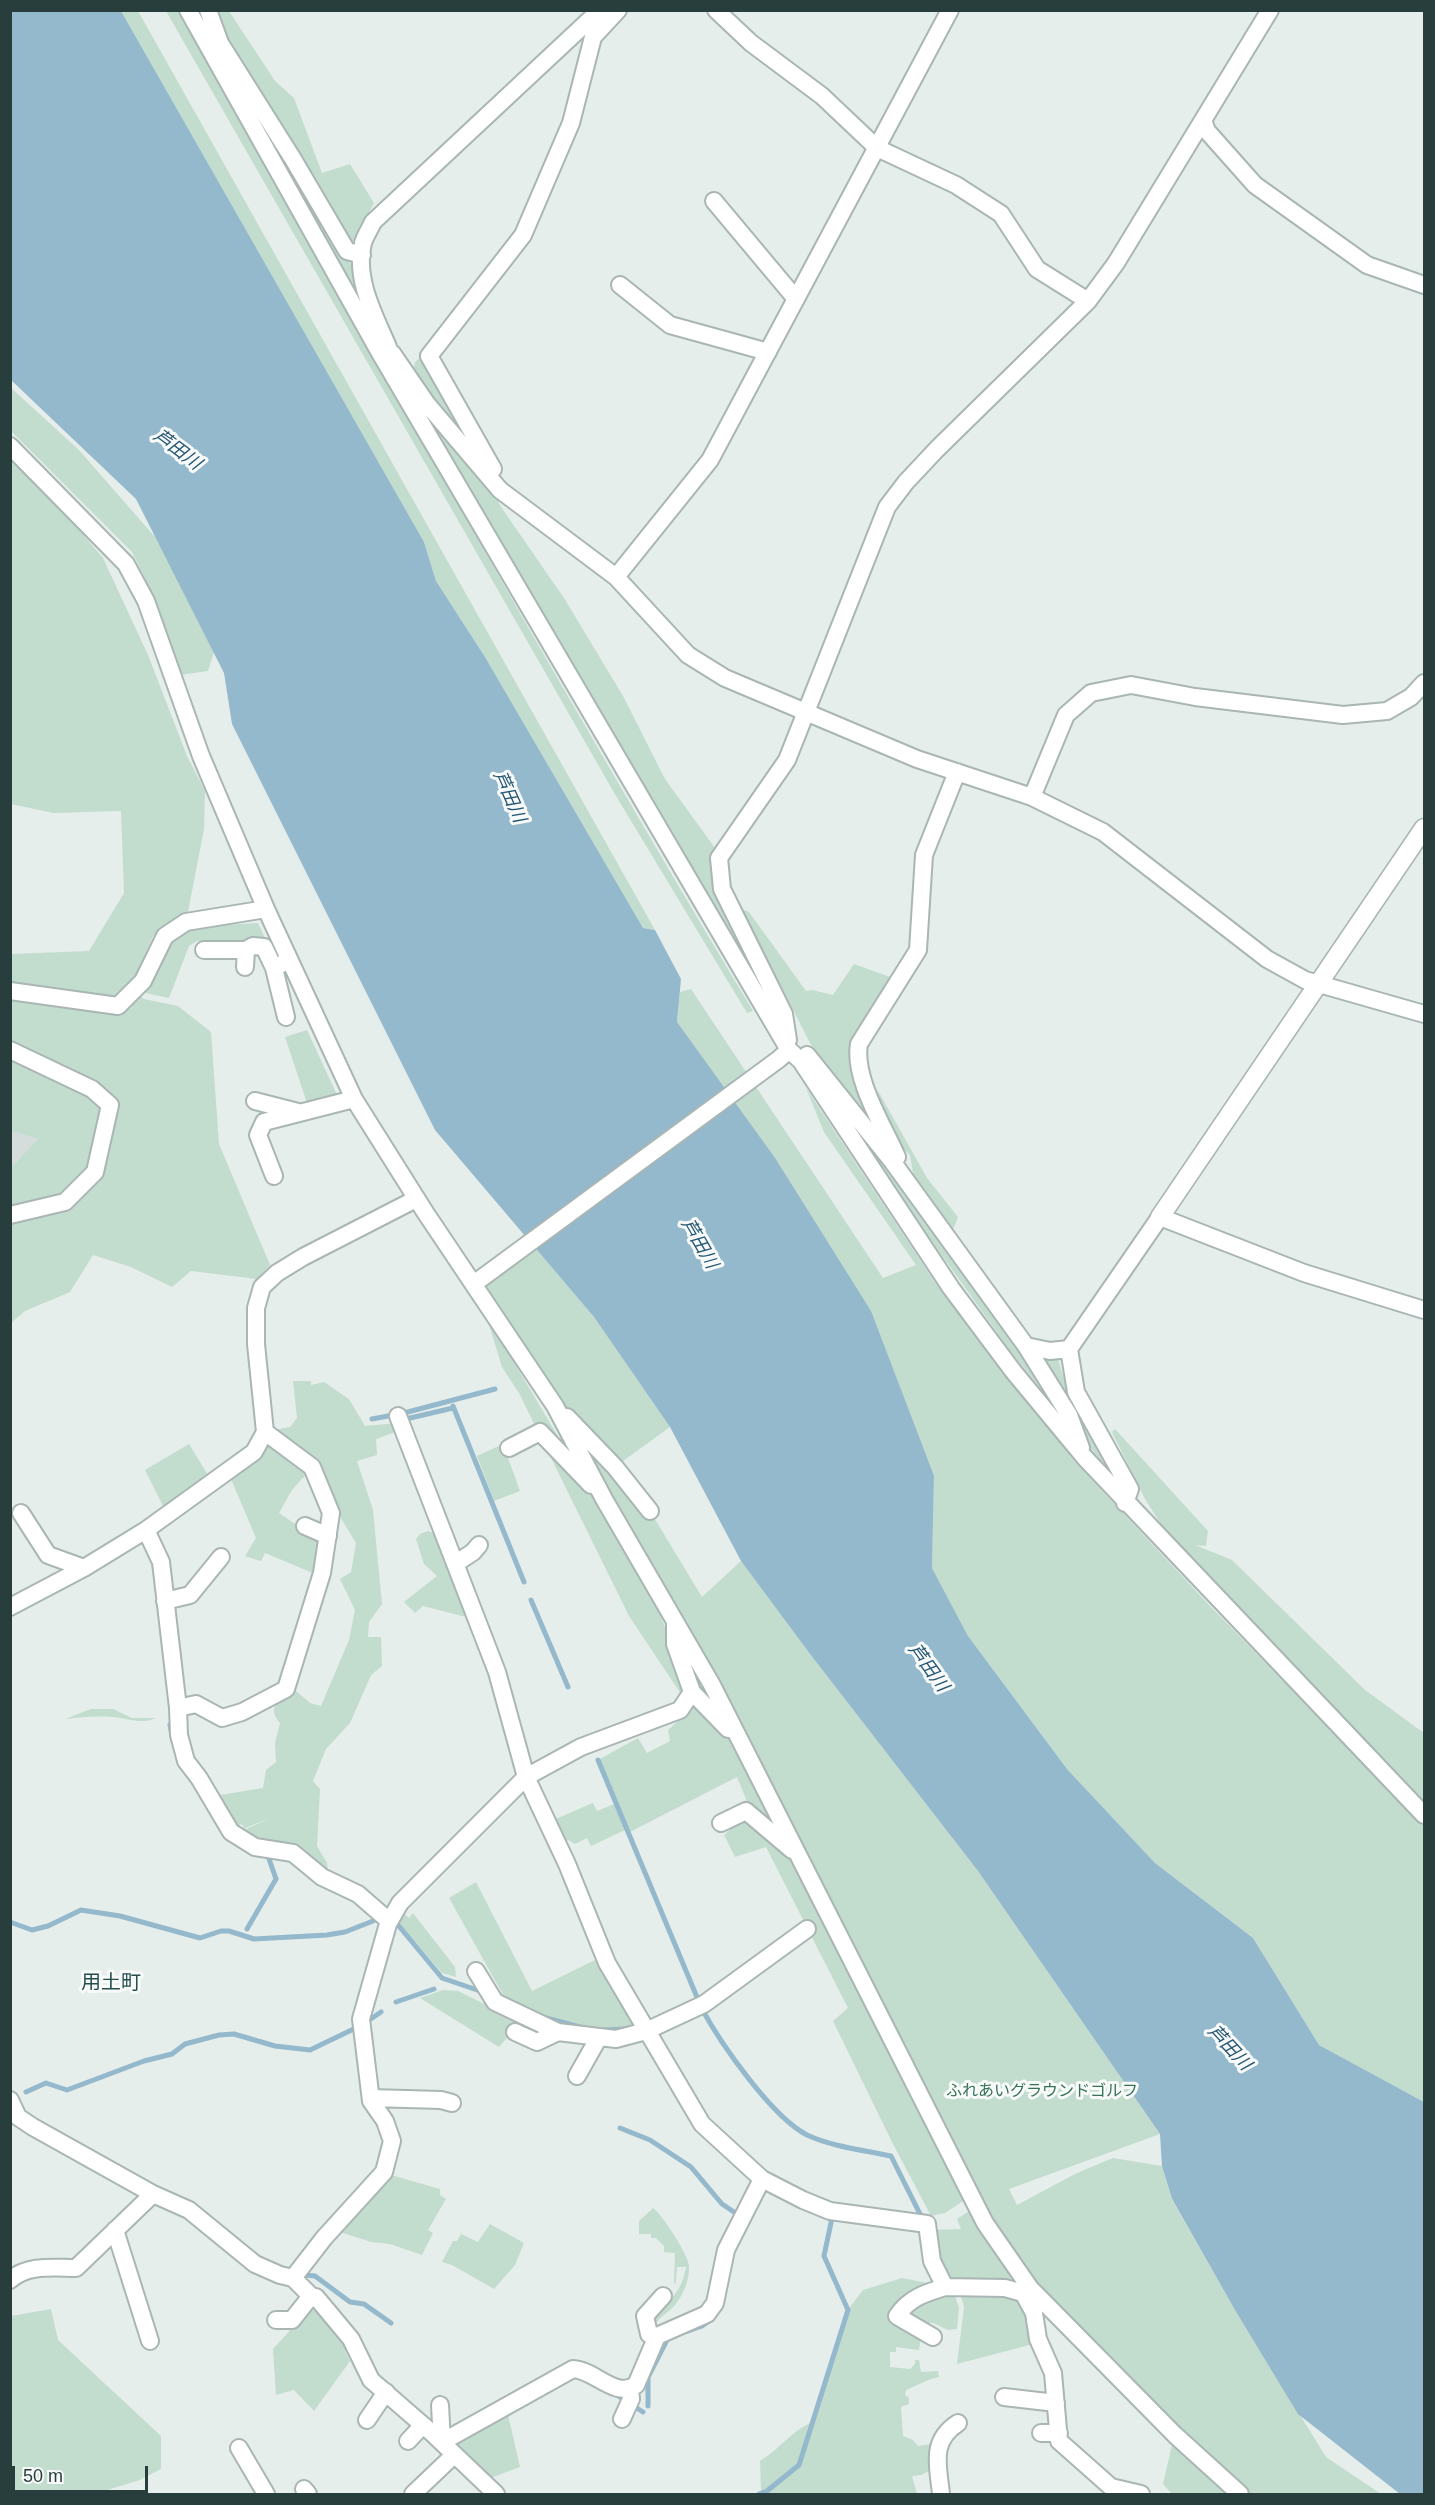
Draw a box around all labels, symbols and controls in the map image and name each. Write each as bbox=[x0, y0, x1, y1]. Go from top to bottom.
water label: 芦田川 bbox=[149, 425, 205, 475]
water label: 芦田川 bbox=[488, 768, 530, 826]
water label: 芦田川 bbox=[676, 1215, 722, 1273]
water label: 芦田川 bbox=[903, 1640, 953, 1696]
district label: 用土町 bbox=[81, 1971, 141, 1995]
water label: 芦田川 bbox=[1203, 2021, 1255, 2075]
park label: ふれあいグラウンドゴルフ bbox=[946, 2082, 1138, 2102]
scale bar bbox=[15, 2454, 152, 2492]
text: 50 m bbox=[23, 2466, 63, 2486]

